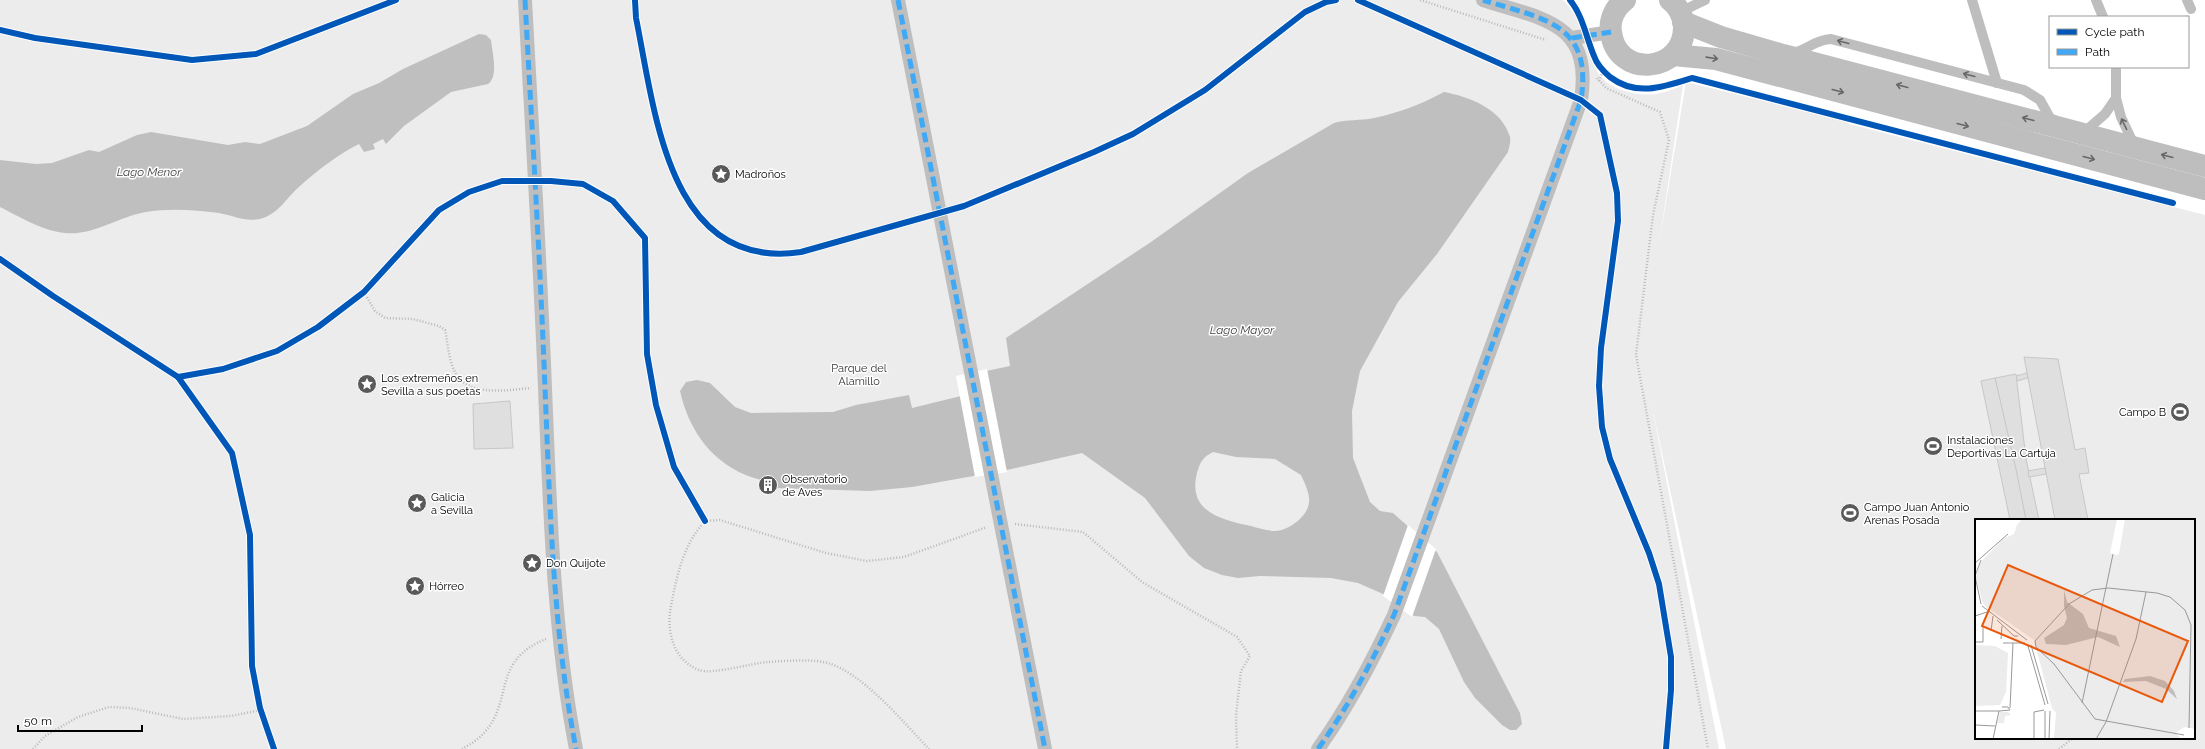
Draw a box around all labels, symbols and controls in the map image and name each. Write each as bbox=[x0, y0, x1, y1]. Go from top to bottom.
legend bbox=[2049, 16, 2189, 68]
text: Cycle path bbox=[2085, 25, 2144, 39]
one-way arrow bbox=[1837, 38, 1850, 45]
text: Path bbox=[2085, 45, 2110, 59]
one-way arrow bbox=[1705, 54, 1718, 62]
one-way arrow bbox=[1963, 71, 1976, 79]
one-way arrow bbox=[1896, 82, 1909, 89]
one-way arrow bbox=[1831, 88, 1844, 95]
one-way arrow bbox=[2022, 115, 2035, 122]
one-way arrow bbox=[2120, 118, 2127, 130]
one-way arrow bbox=[1956, 121, 1969, 129]
one-way arrow bbox=[2161, 152, 2174, 159]
one-way arrow bbox=[2082, 155, 2095, 162]
place icon: Madroños bbox=[710, 163, 732, 185]
water label: Lago Menor bbox=[117, 165, 182, 179]
place label: Madroños bbox=[735, 168, 786, 181]
water label: Lago Mayor bbox=[1210, 323, 1275, 337]
park label: Parque del Alamillo bbox=[831, 362, 887, 388]
place label: Los extremeños en Sevilla a sus poetas bbox=[381, 372, 481, 398]
place icon: Los extremeños en Sevilla a sus poetas bbox=[356, 373, 378, 395]
sports icon: Campo B bbox=[2169, 401, 2191, 423]
place label: Campo B bbox=[2119, 406, 2166, 419]
place label: Instalaciones Deportivas La Cartuja bbox=[1947, 434, 2056, 460]
sports icon: Instalaciones Deportivas La Cartuja bbox=[1922, 435, 1944, 457]
place label: Observatorio de Aves bbox=[782, 473, 848, 499]
building icon: Observatorio de Aves bbox=[757, 474, 779, 496]
place label: Galicia a Sevilla bbox=[431, 491, 473, 517]
place icon: Galicia a Sevilla bbox=[406, 492, 428, 514]
place label: Campo Juan Antonio Arenas Posada bbox=[1864, 501, 1970, 527]
sports icon: Campo Juan Antonio Arenas Posada bbox=[1839, 502, 1861, 524]
inset map bbox=[1975, 519, 2195, 739]
place icon: Don Quijote bbox=[521, 552, 543, 574]
place label: Don Quijote bbox=[546, 557, 606, 570]
place icon: Hórreo bbox=[404, 575, 426, 597]
place label: Hórreo bbox=[429, 580, 465, 593]
scale bar bbox=[18, 707, 142, 733]
text: 50 m bbox=[24, 714, 52, 728]

